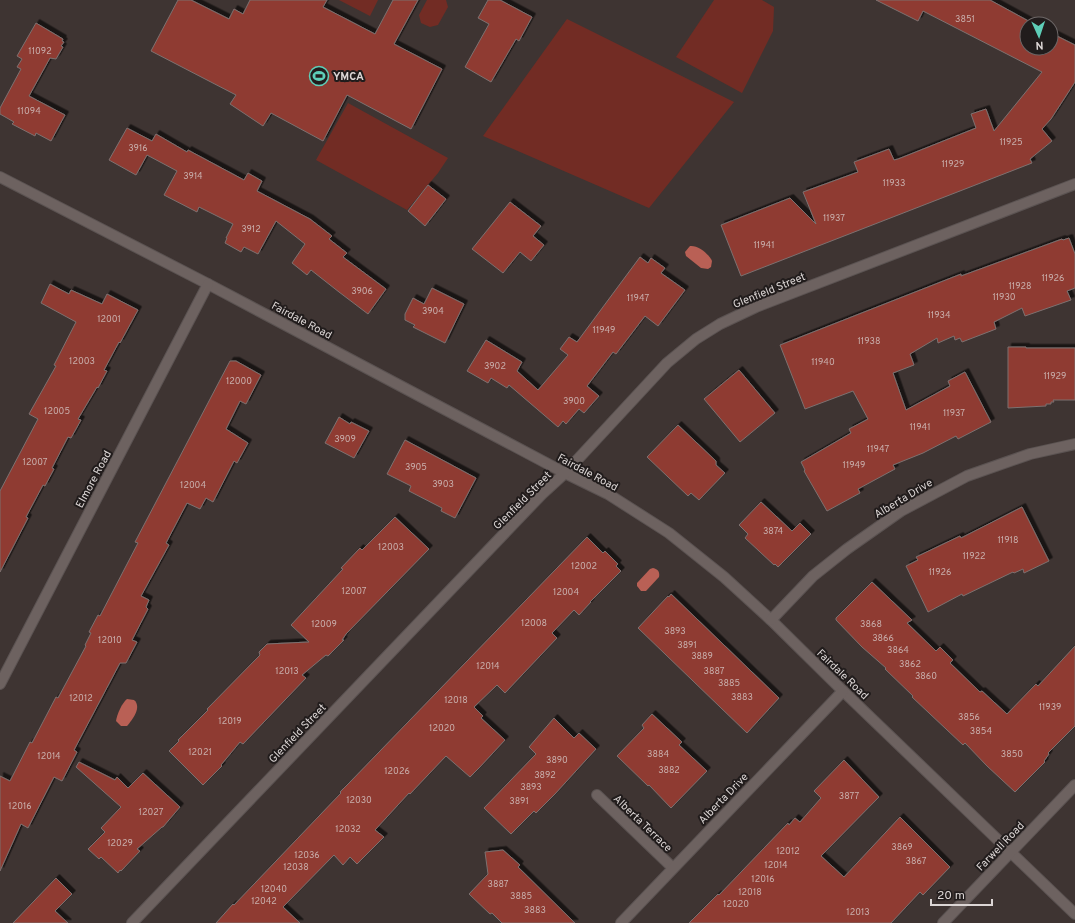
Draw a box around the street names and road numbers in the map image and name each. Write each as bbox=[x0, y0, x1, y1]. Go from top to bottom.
street label: Glenfield Street bbox=[731, 270, 808, 312]
street label: Fairdale Road bbox=[269, 299, 334, 343]
street label: Elmore Road bbox=[73, 448, 115, 511]
street label: Fairdale Road bbox=[555, 451, 620, 495]
street label: Glenfield Street bbox=[491, 469, 555, 533]
street label: Alberta Drive bbox=[872, 476, 935, 522]
street label: Fairdale Road bbox=[813, 647, 871, 703]
street label: Glenfield Street bbox=[266, 701, 329, 766]
street label: Alberta Drive bbox=[696, 770, 752, 827]
street label: Alberta Terrace bbox=[610, 792, 675, 855]
street label: Farwell Road bbox=[974, 819, 1028, 874]

